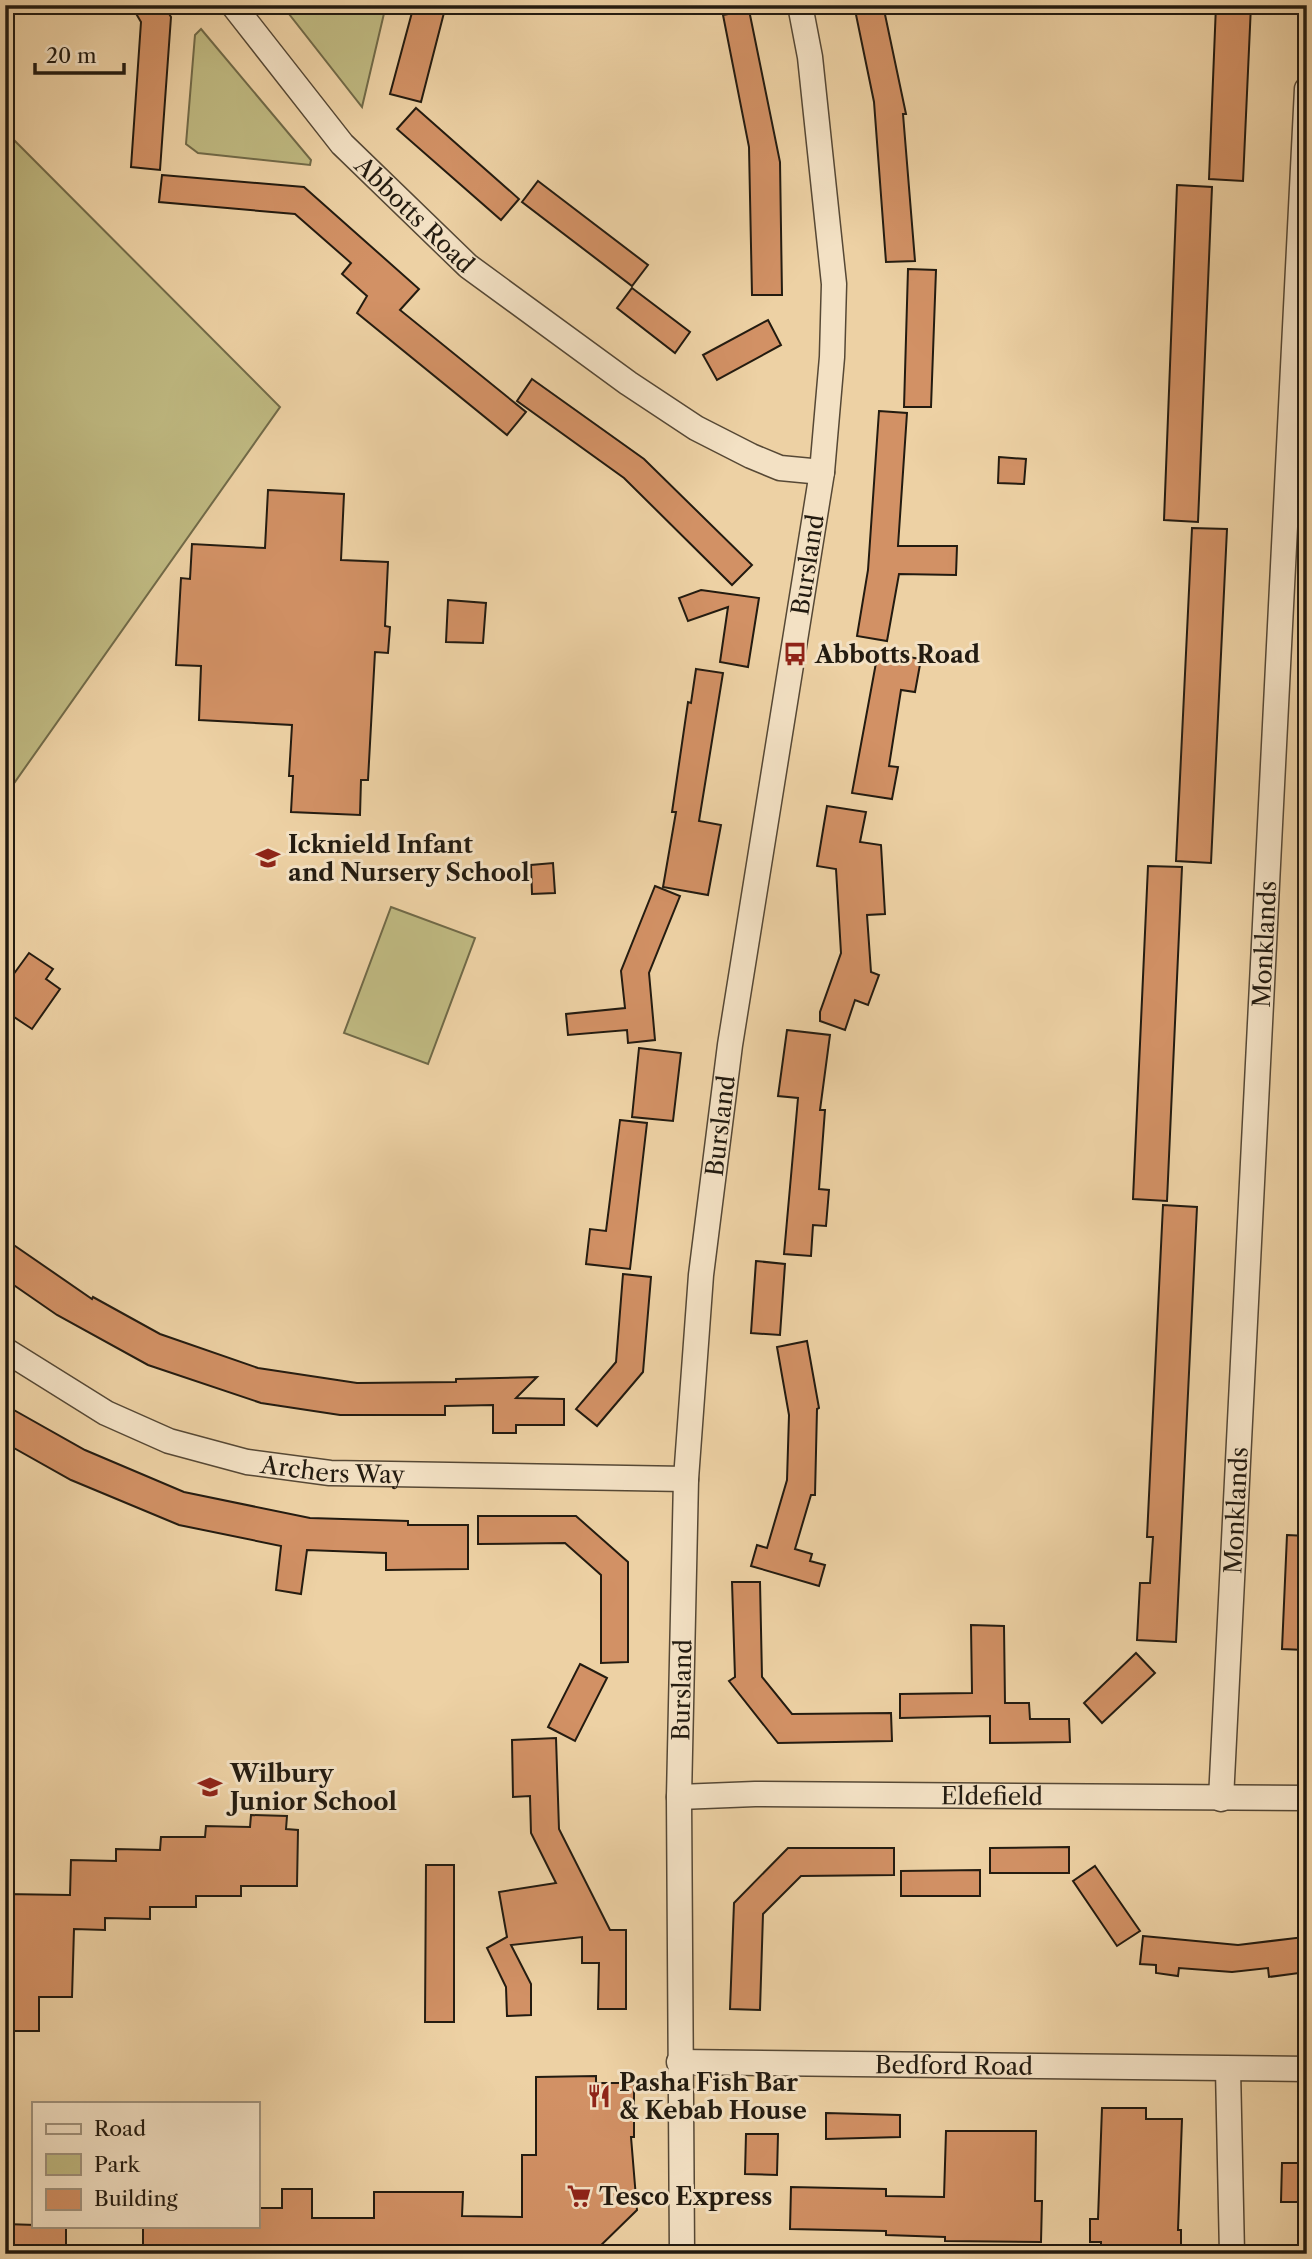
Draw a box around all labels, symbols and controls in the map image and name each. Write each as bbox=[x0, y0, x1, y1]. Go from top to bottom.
scale bar bbox=[35, 32, 124, 76]
text: 20 m bbox=[46, 43, 97, 68]
street label: Abbotts Road bbox=[348, 150, 481, 279]
street label: Bursland bbox=[785, 512, 830, 617]
bus stop icon: Abbotts Road bbox=[781, 640, 809, 668]
place label: Abbotts Road bbox=[814, 640, 980, 669]
place label: Icknield Infant and Nursery School bbox=[288, 830, 530, 887]
school or university icon: Icknield Infant and Nursery School bbox=[254, 844, 282, 872]
street label: Monklands bbox=[1246, 880, 1282, 1008]
street label: Bursland bbox=[699, 1073, 741, 1178]
street label: Monklands bbox=[1218, 1446, 1253, 1575]
street label: Archers Way bbox=[258, 1449, 406, 1489]
street label: Bursland bbox=[666, 1639, 697, 1741]
place label: Wilbury Junior School bbox=[226, 1759, 397, 1816]
school or university icon: Wilbury Junior School bbox=[196, 1773, 224, 1801]
street label: Eldefield bbox=[941, 1781, 1043, 1811]
street label: Bedford Road bbox=[875, 2050, 1034, 2080]
place label: Pasha Fish Bar & Kebab House bbox=[619, 2068, 807, 2125]
restaurant icon: Pasha Fish Bar & Kebab House bbox=[585, 2082, 613, 2110]
legend bbox=[32, 2102, 259, 2228]
text: Road bbox=[94, 2116, 146, 2141]
text: Park bbox=[94, 2152, 140, 2177]
supermarket icon: Tesco Express bbox=[565, 2182, 593, 2210]
place label: Tesco Express bbox=[599, 2182, 772, 2211]
text: Building bbox=[94, 2186, 179, 2211]

